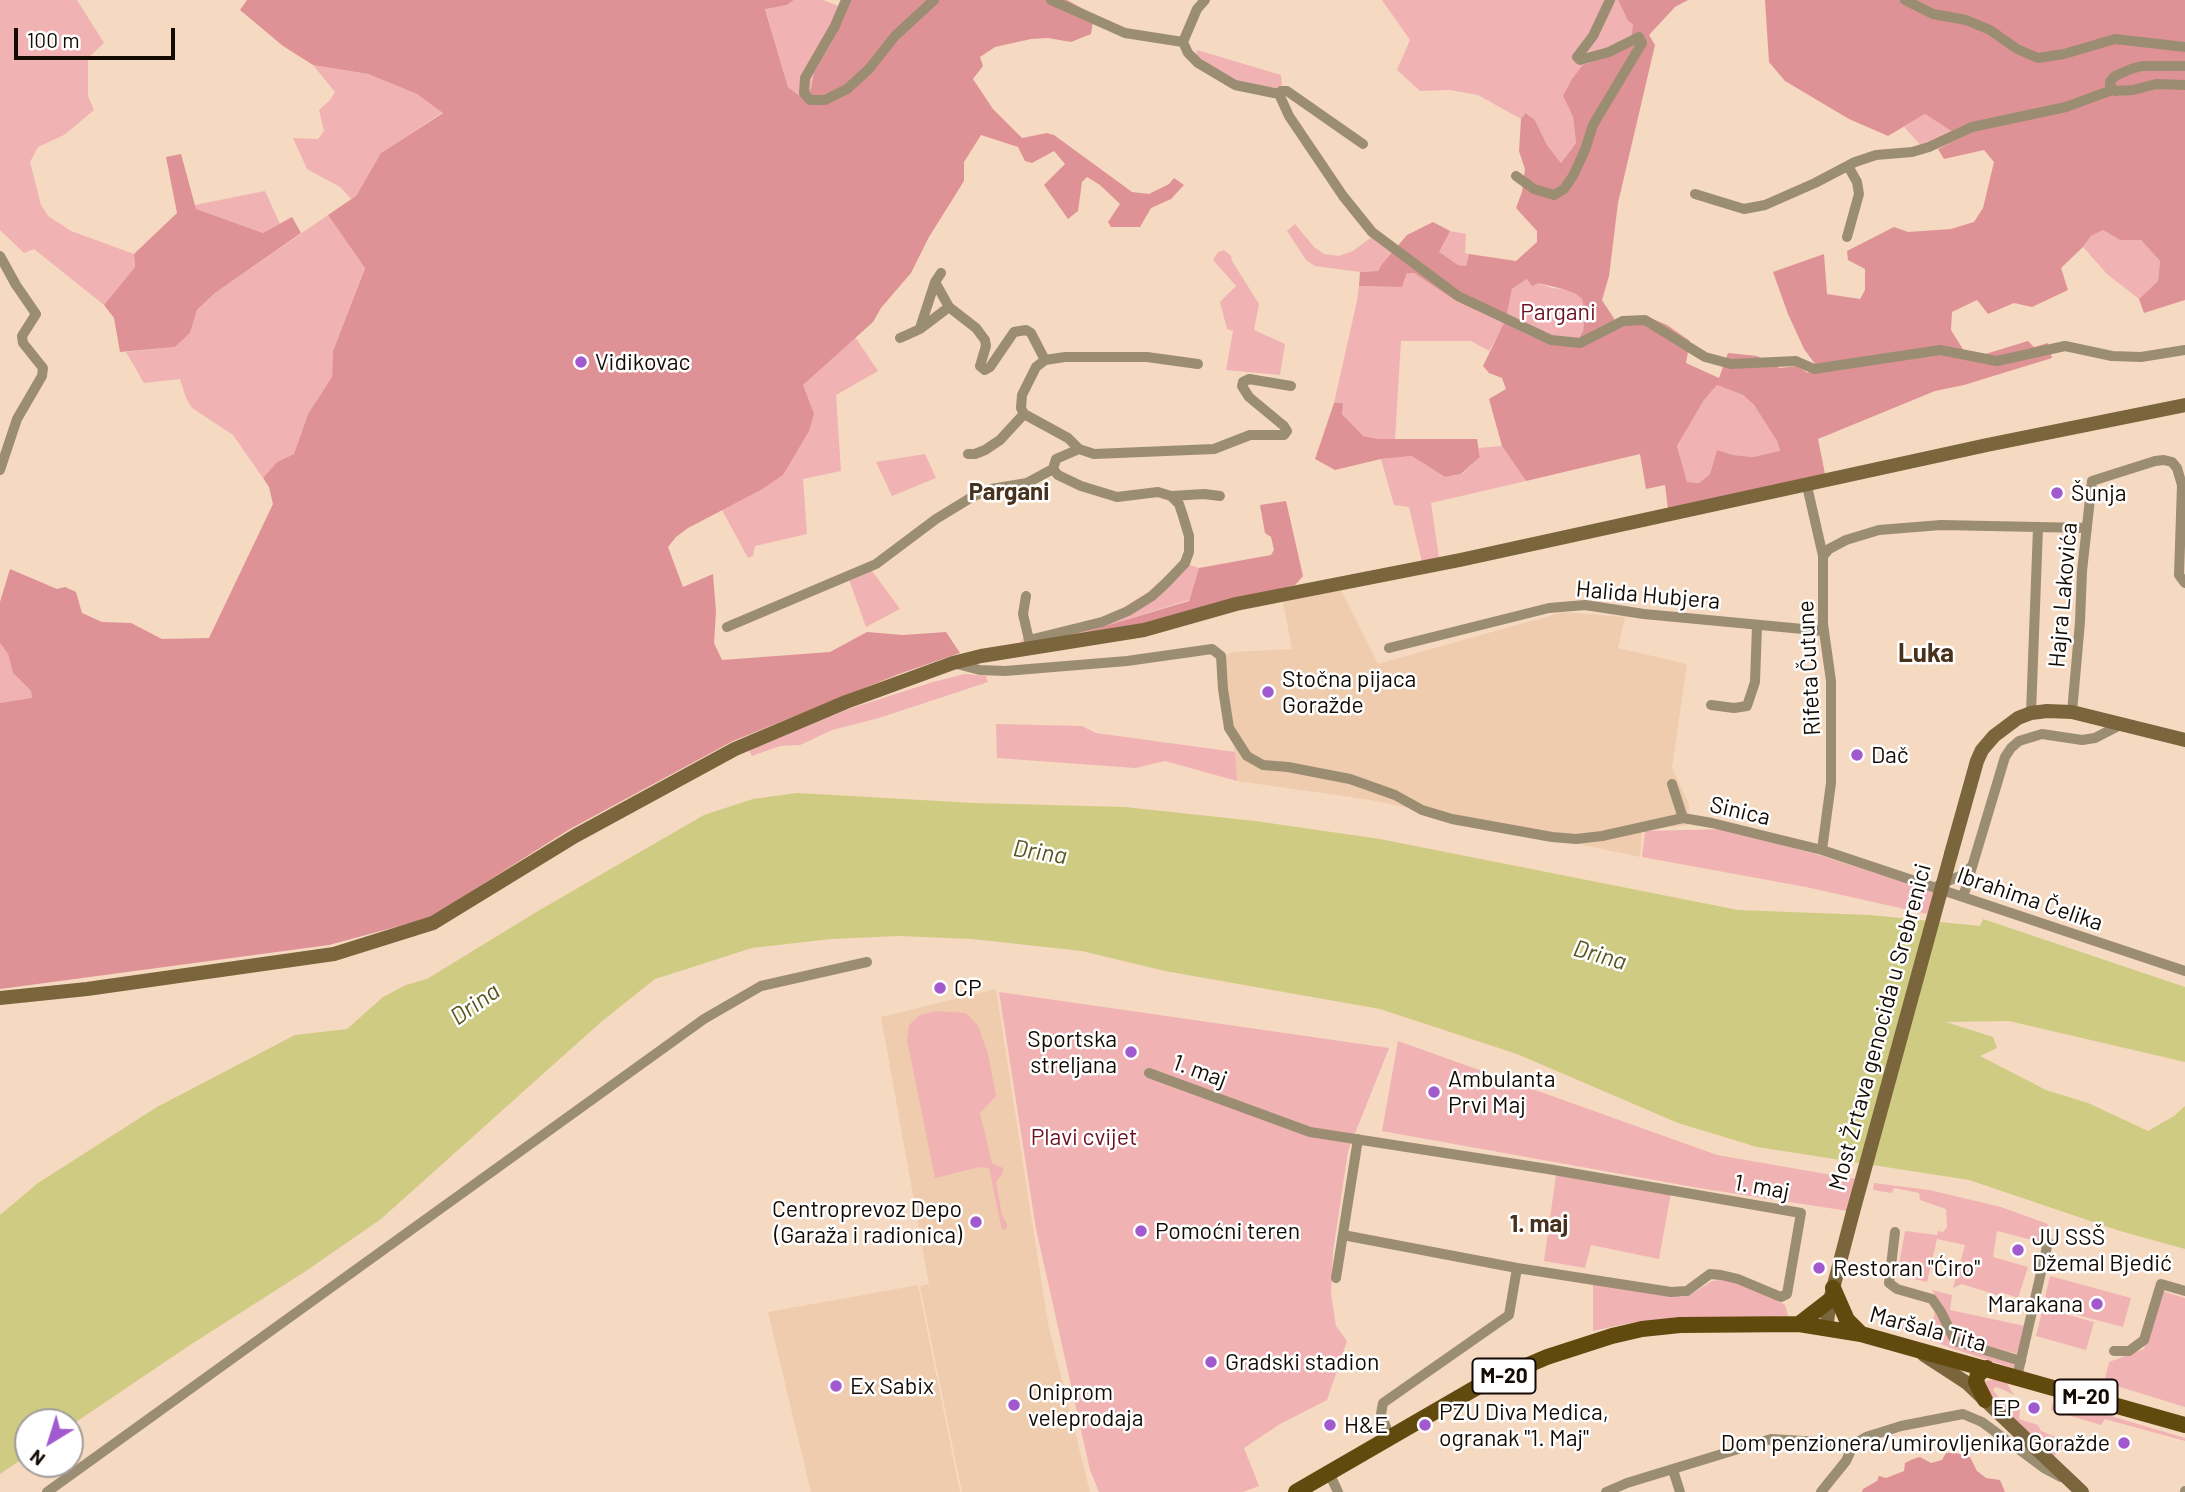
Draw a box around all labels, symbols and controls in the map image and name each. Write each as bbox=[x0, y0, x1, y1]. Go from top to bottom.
scale bar bbox=[18, 14, 178, 58]
text: 100 m bbox=[27, 27, 80, 52]
park label: Pargani bbox=[1520, 298, 1596, 326]
place label: Vidikovac bbox=[595, 348, 690, 376]
marker: Vidikovac bbox=[573, 354, 589, 370]
district label: Pargani bbox=[969, 478, 1049, 506]
place label: Šunja bbox=[2071, 479, 2127, 507]
marker: Šunja bbox=[2049, 485, 2065, 501]
street label: Hajra Lakovića bbox=[2043, 521, 2083, 669]
street label: Halida Hubjera bbox=[1575, 575, 1721, 615]
street label: Rifeta Čutune bbox=[1792, 600, 1826, 736]
district label: Luka bbox=[1898, 637, 1954, 669]
place label: Stočna pijaca Goražde bbox=[1282, 665, 1416, 719]
marker: Stočna pijaca Goražde bbox=[1260, 684, 1276, 700]
place label: Dač bbox=[1871, 741, 1909, 769]
marker: Dač bbox=[1849, 747, 1865, 763]
street label: Sinica bbox=[1707, 791, 1773, 831]
water label: Drina bbox=[1011, 834, 1069, 870]
street label: Most Žrtava genocida u Srebrenici bbox=[1823, 860, 1937, 1194]
street label: Ibrahima Čelika bbox=[1953, 861, 2107, 937]
water label: Drina bbox=[1570, 934, 1630, 976]
place label: CP bbox=[954, 974, 982, 1002]
water label: Drina bbox=[445, 977, 505, 1031]
marker: CP bbox=[932, 980, 948, 996]
place label: Sportska streljana bbox=[1027, 1025, 1117, 1079]
marker: Sportska streljana bbox=[1123, 1044, 1139, 1060]
street label: 1. maj bbox=[1169, 1049, 1231, 1093]
place label: Ambulanta Prvi Maj bbox=[1448, 1065, 1555, 1119]
marker: Ambulanta Prvi Maj bbox=[1426, 1084, 1442, 1100]
park label: Plavi cvijet bbox=[1031, 1123, 1137, 1151]
street label: 1. maj bbox=[1732, 1169, 1792, 1205]
place label: Centroprevoz Depo (Garaža i radionica) bbox=[772, 1195, 962, 1249]
district label: 1. maj bbox=[1510, 1210, 1568, 1238]
marker: Centroprevoz Depo (Garaža i radionica) bbox=[968, 1214, 984, 1230]
place label: Pomoćni teren bbox=[1155, 1217, 1300, 1245]
marker: Pomoćni teren bbox=[1133, 1223, 1149, 1239]
place label: JU SSŠ Džemal Bjedić bbox=[2032, 1223, 2172, 1277]
marker: JU SSŠ Džemal Bjedić bbox=[2010, 1242, 2026, 1258]
place label: Restoran "Ćiro" bbox=[1833, 1254, 1980, 1282]
marker: Restoran "Ćiro" bbox=[1811, 1260, 1827, 1276]
place label: Marakana bbox=[1988, 1290, 2083, 1318]
marker: Marakana bbox=[2089, 1296, 2105, 1312]
street label: Maršala Tita bbox=[1867, 1300, 1989, 1358]
place label: Gradski stadion bbox=[1225, 1348, 1379, 1376]
marker: Gradski stadion bbox=[1203, 1354, 1219, 1370]
road number: M-20 bbox=[1472, 1358, 1536, 1394]
place label: Ex Sabix bbox=[850, 1372, 934, 1400]
marker: Ex Sabix bbox=[828, 1378, 844, 1394]
place label: Oniprom veleprodaja bbox=[1028, 1378, 1144, 1432]
road number: M-20 bbox=[2054, 1380, 2118, 1414]
place label: EP bbox=[1992, 1394, 2020, 1422]
marker: Oniprom veleprodaja bbox=[1006, 1397, 1022, 1413]
place label: PZU Diva Medica, ogranak "1. Maj" bbox=[1439, 1398, 1609, 1452]
marker: EP bbox=[2026, 1400, 2042, 1416]
north arrow bbox=[14, 1408, 84, 1478]
place label: H&E bbox=[1344, 1411, 1388, 1439]
marker: H&E bbox=[1322, 1417, 1338, 1433]
marker: PZU Diva Medica, ogranak "1. Maj" bbox=[1417, 1417, 1433, 1433]
place label: Dom penzionera/umirovljenika Goražde bbox=[1721, 1429, 2110, 1457]
marker: Dom penzionera/umirovljenika Goražde bbox=[2116, 1435, 2132, 1451]
text: N bbox=[25, 1445, 49, 1471]

